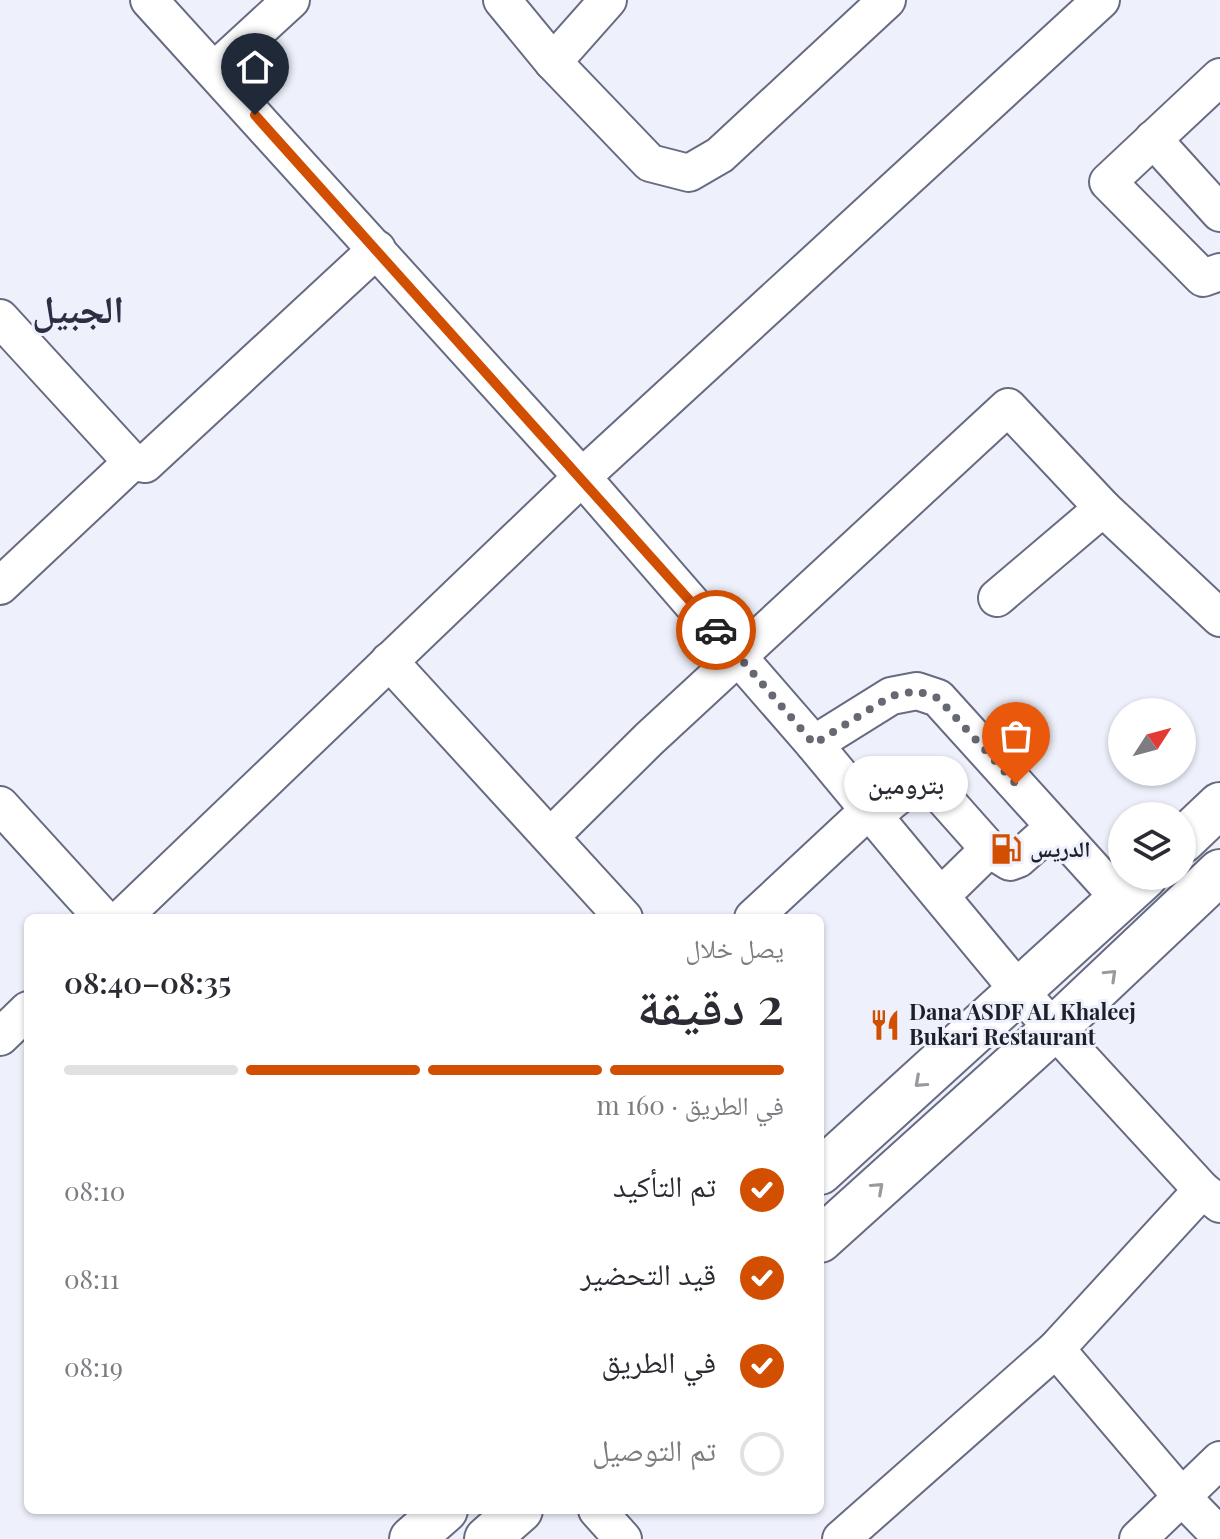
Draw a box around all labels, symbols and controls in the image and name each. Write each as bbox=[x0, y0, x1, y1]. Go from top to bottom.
pin bbox=[221, 33, 289, 115]
icon: home bbox=[233, 45, 277, 89]
district label: الجبيل bbox=[32, 282, 124, 333]
courier bbox=[676, 590, 756, 670]
icon: car bbox=[694, 608, 738, 652]
north arrow bbox=[1108, 698, 1196, 786]
map controls bbox=[1108, 698, 1196, 890]
pin bbox=[982, 702, 1050, 784]
icon: bag bbox=[994, 714, 1038, 758]
callout: بترومين bbox=[844, 756, 968, 812]
text: بترومين bbox=[868, 766, 944, 801]
button: layers bbox=[1108, 802, 1196, 890]
fuel station icon: الدريس bbox=[989, 832, 1023, 866]
place label: الدريس bbox=[1030, 833, 1090, 863]
text: يصل خلال bbox=[685, 930, 784, 965]
text: 08:35–08:40 bbox=[64, 962, 231, 1002]
text: 2 دقيقة bbox=[637, 969, 784, 1038]
one-way arrow bbox=[1102, 970, 1117, 984]
place label: Dana ASDF AL Khaleej Bukari Restaurant bbox=[909, 996, 1136, 1051]
restaurant icon: Dana ASDF AL Khaleej Bukari Restaurant bbox=[868, 1008, 902, 1042]
one-way arrow bbox=[915, 1072, 930, 1087]
text: في الطريق · 160 m bbox=[597, 1087, 784, 1122]
text: تم التأكيد bbox=[613, 1165, 716, 1205]
icon: check bbox=[740, 1168, 784, 1212]
text: 08:10 bbox=[64, 1173, 125, 1208]
one-way arrow bbox=[869, 1183, 883, 1198]
text: قيد التحضير bbox=[580, 1253, 716, 1293]
icon: check bbox=[740, 1256, 784, 1300]
text: 08:11 bbox=[64, 1261, 119, 1296]
text: في الطريق bbox=[601, 1341, 716, 1381]
icon: check bbox=[740, 1344, 784, 1388]
text: 08:19 bbox=[64, 1349, 123, 1384]
text: تم التوصيل bbox=[592, 1429, 716, 1469]

